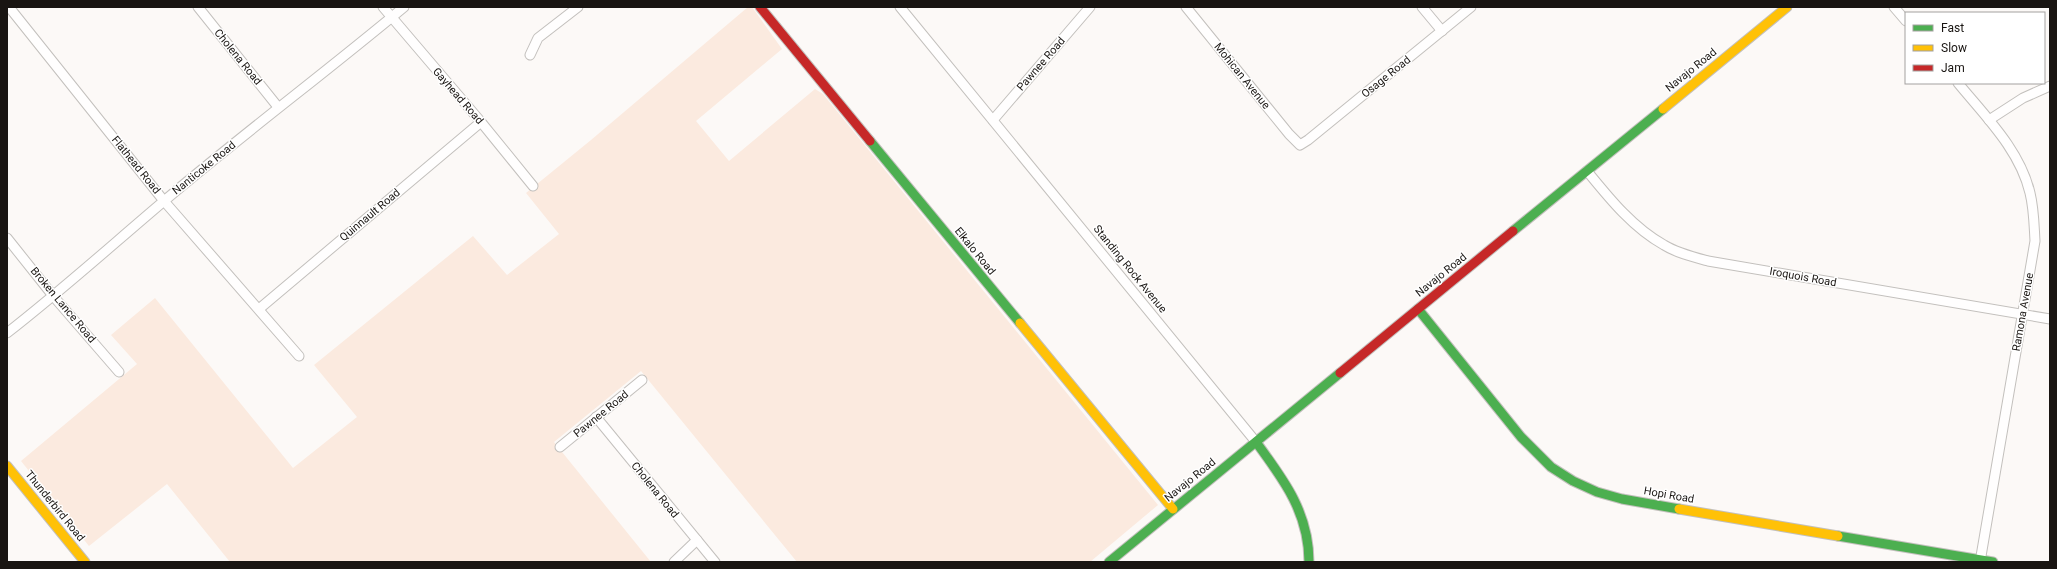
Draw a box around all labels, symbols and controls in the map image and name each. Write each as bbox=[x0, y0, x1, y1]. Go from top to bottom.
legend bbox=[1905, 12, 2045, 84]
text: Fast bbox=[1941, 21, 1964, 35]
street label: Cholena Road bbox=[212, 26, 264, 88]
street label: Pawnee Road bbox=[1014, 35, 1068, 93]
street label: Mohican Avenue bbox=[1211, 40, 1273, 112]
text: Slow bbox=[1941, 41, 1967, 55]
street label: Navajo Road bbox=[1663, 45, 1719, 95]
street label: Osage Road bbox=[1359, 53, 1413, 101]
text: Jam bbox=[1941, 61, 1965, 75]
street label: Gayhead Road bbox=[430, 65, 486, 127]
street label: Flathead Road bbox=[109, 134, 163, 196]
street label: Nanticoke Road bbox=[170, 139, 238, 197]
street label: Quinnault Road bbox=[337, 186, 403, 244]
street label: Standing Rock Avenue bbox=[1091, 223, 1169, 316]
street label: Elkalo Road bbox=[952, 225, 998, 277]
street label: Navajo Road bbox=[1413, 250, 1469, 300]
street label: Broken Lance Road bbox=[28, 265, 98, 345]
street label: Iroquois Road bbox=[1768, 265, 1838, 289]
street label: Ramona Avenue bbox=[2010, 272, 2036, 352]
street label: Pawnee Road bbox=[571, 388, 631, 440]
street label: Navajo Road bbox=[1162, 455, 1218, 505]
street label: Cholena Road bbox=[629, 459, 681, 521]
street label: Thunderbird Road bbox=[23, 468, 87, 544]
street label: Hopi Road bbox=[1643, 484, 1695, 506]

